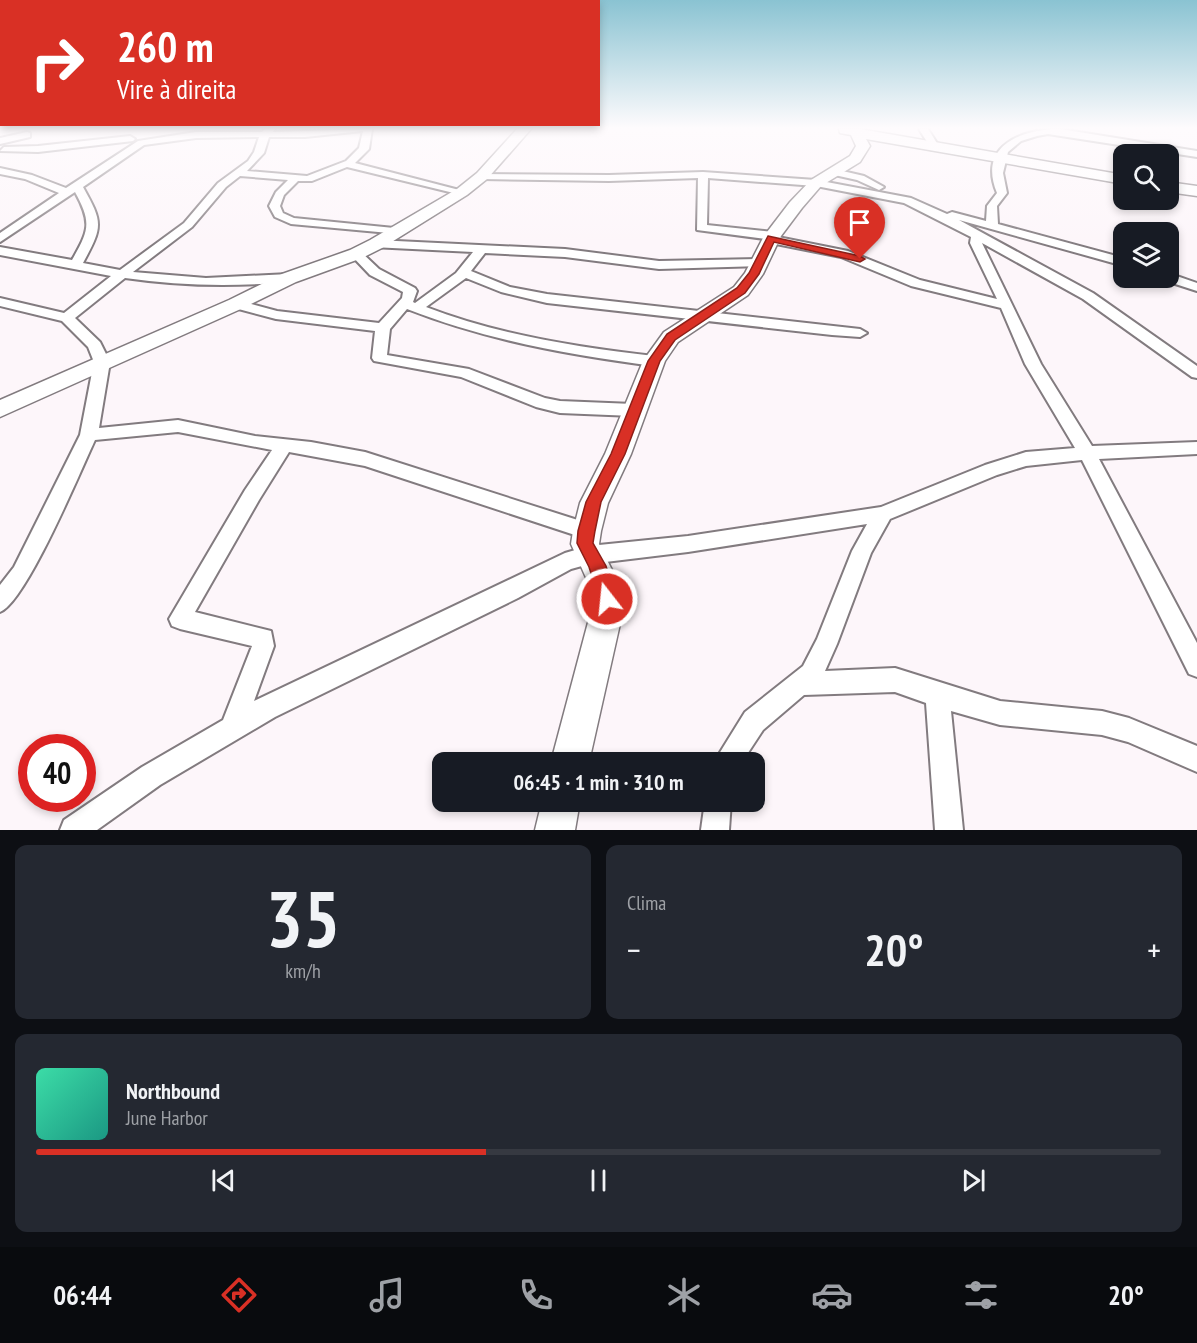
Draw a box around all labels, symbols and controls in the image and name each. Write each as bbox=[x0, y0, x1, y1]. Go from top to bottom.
text: 260 m bbox=[117, 19, 214, 74]
icon: right bbox=[18, 24, 96, 102]
text: Vire à direita bbox=[117, 72, 236, 106]
map controls bbox=[1113, 144, 1179, 288]
button: search bbox=[1113, 144, 1179, 210]
pin bbox=[834, 197, 885, 259]
icon: arrive bbox=[843, 206, 876, 239]
button: layers bbox=[1113, 222, 1179, 288]
position arrow bbox=[575, 567, 639, 631]
speed limit sign: 40 bbox=[18, 734, 96, 812]
text: 06:45 · 1 min · 310 m bbox=[513, 768, 684, 796]
text: 35 bbox=[266, 868, 340, 969]
text: Clima bbox=[627, 890, 666, 916]
text: 20° bbox=[864, 920, 924, 978]
text: − bbox=[627, 928, 641, 971]
text: + bbox=[1147, 928, 1161, 971]
text: km/h bbox=[285, 958, 321, 984]
text: Northbound bbox=[126, 1077, 220, 1105]
text: June Harbor bbox=[126, 1105, 208, 1131]
icon: previous bbox=[207, 1164, 240, 1197]
icon: pause bbox=[582, 1164, 615, 1197]
icon: next bbox=[957, 1164, 990, 1197]
icon: directions bbox=[218, 1274, 260, 1316]
icon: music bbox=[366, 1274, 408, 1316]
icon: phone bbox=[515, 1274, 557, 1316]
icon: climate bbox=[663, 1274, 705, 1316]
icon: car bbox=[811, 1274, 853, 1316]
icon: filters bbox=[960, 1274, 1002, 1316]
text: 06:44 bbox=[53, 1278, 112, 1312]
text: 20° bbox=[1108, 1278, 1144, 1312]

